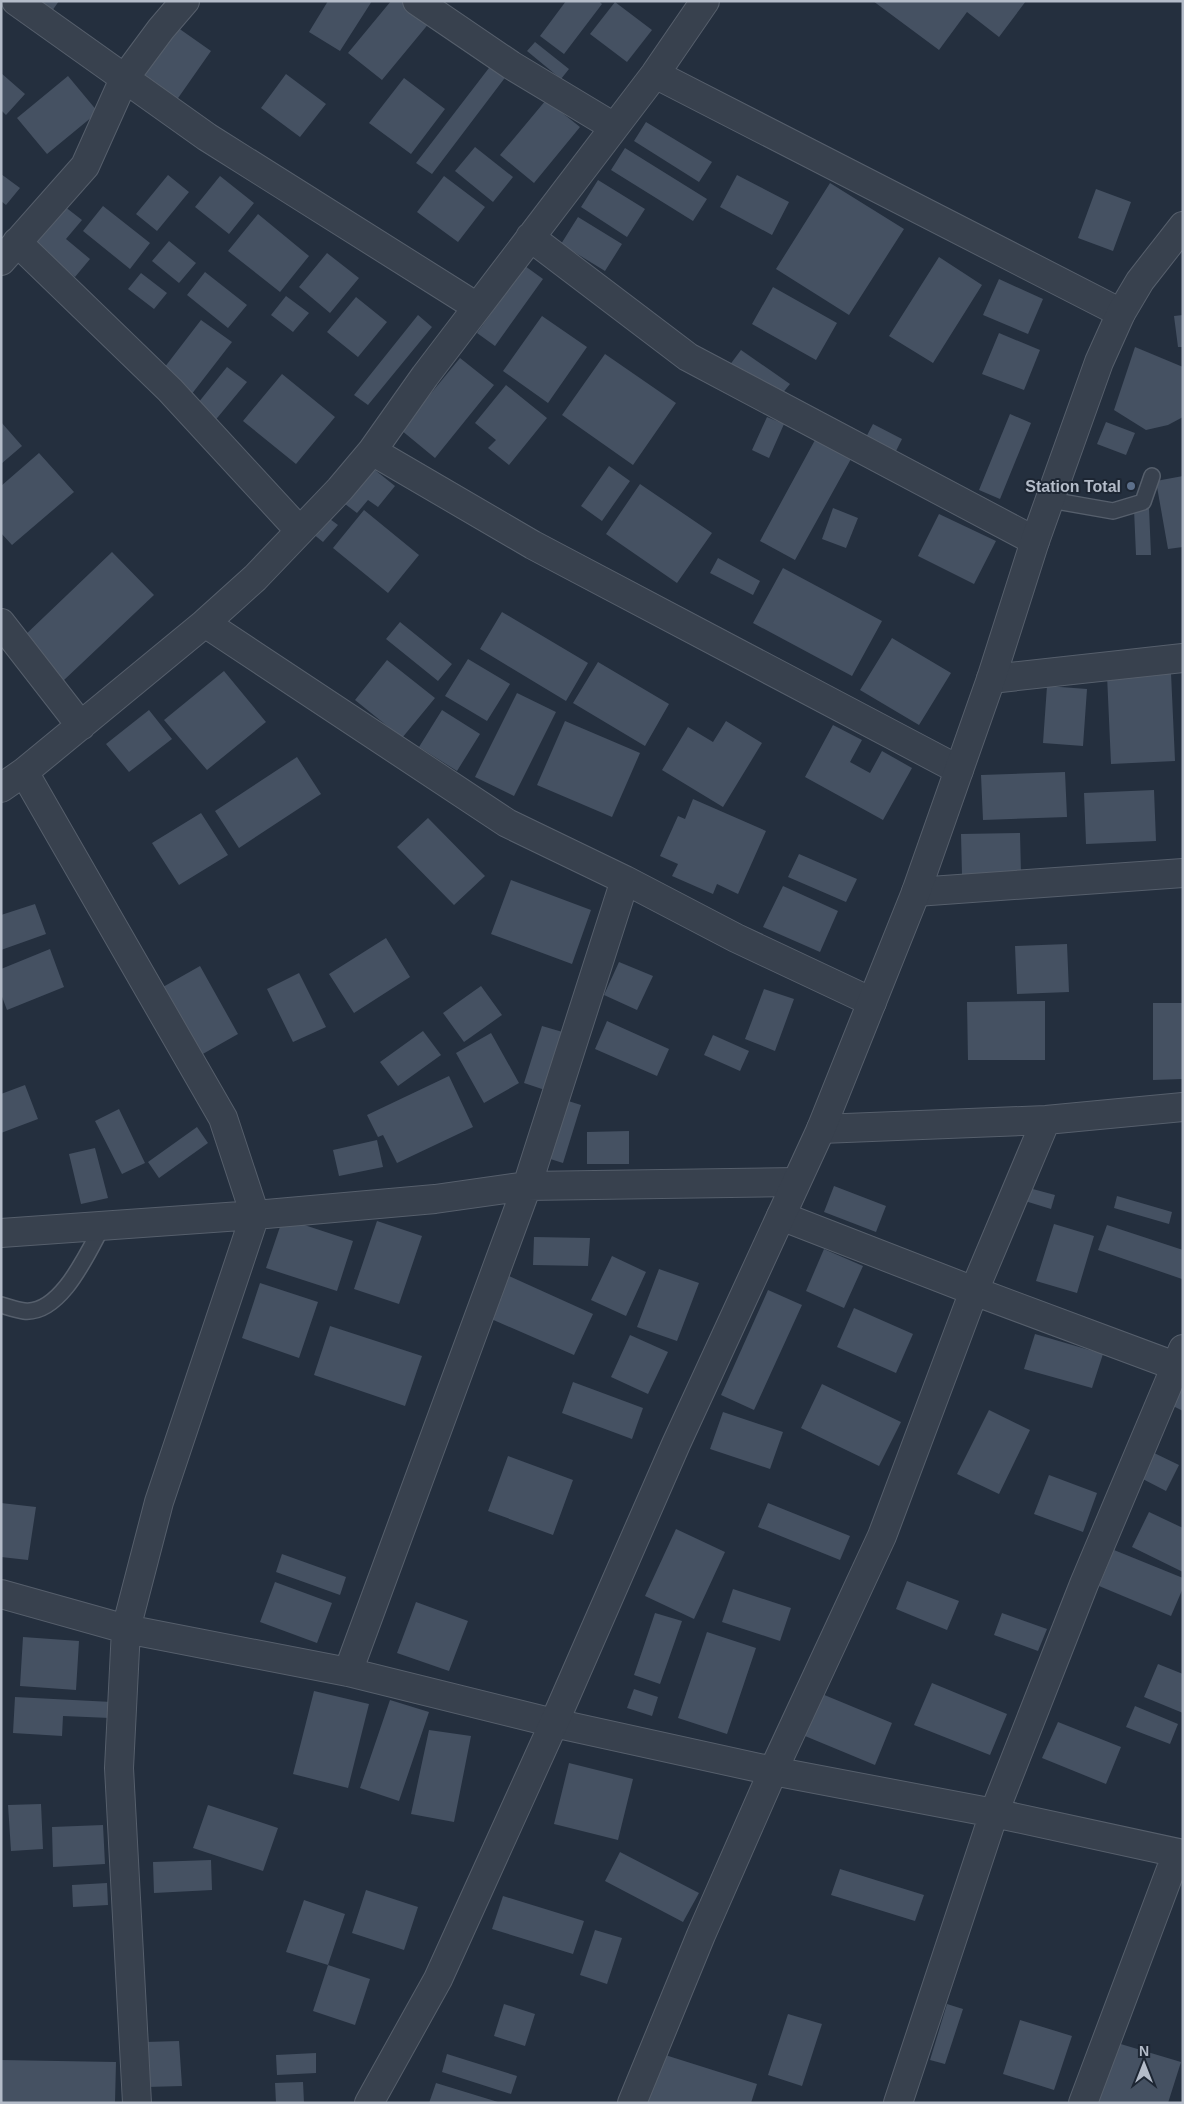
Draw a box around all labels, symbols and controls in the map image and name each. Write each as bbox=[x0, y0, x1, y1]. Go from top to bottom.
place label: Station Total bbox=[1025, 478, 1121, 495]
marker: Station Total bbox=[1125, 480, 1137, 492]
north arrow bbox=[1119, 2039, 1169, 2089]
text: N bbox=[1139, 2043, 1149, 2059]

